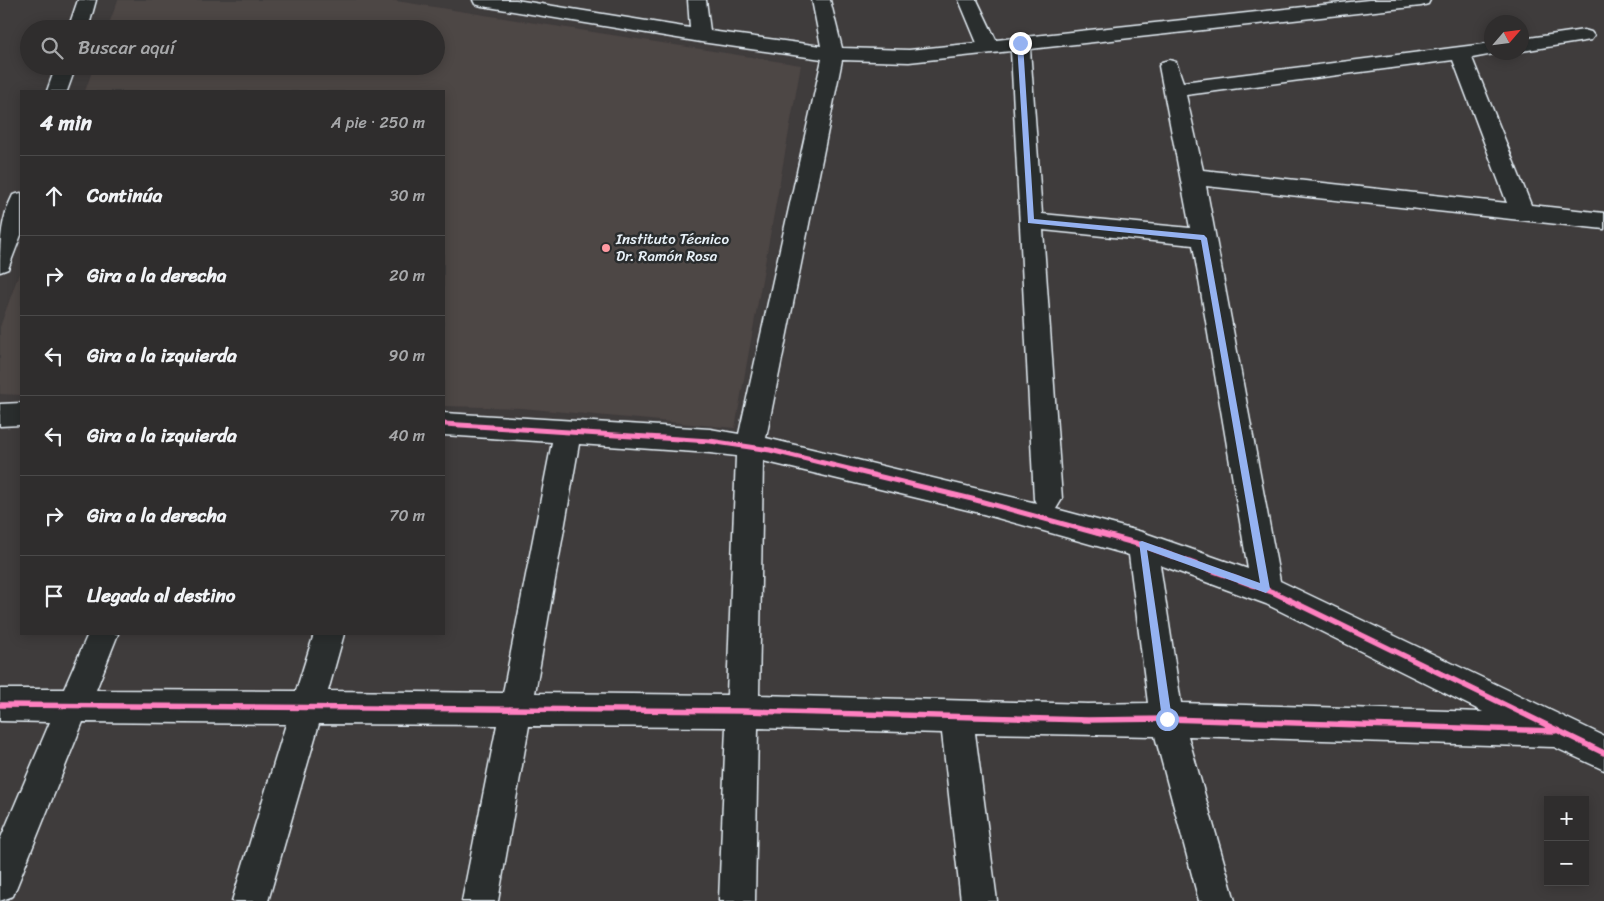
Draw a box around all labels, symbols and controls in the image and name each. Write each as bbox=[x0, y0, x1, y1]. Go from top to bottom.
north arrow bbox=[1484, 15, 1529, 60]
search box bbox=[20, 20, 445, 75]
text: Buscar aquí bbox=[78, 31, 175, 64]
route end bbox=[1009, 32, 1032, 55]
icon: search bbox=[38, 34, 66, 62]
text: 4 min bbox=[40, 104, 92, 142]
text: A pie · 250 m bbox=[331, 108, 425, 137]
text: Continúa bbox=[87, 179, 162, 212]
text: 30 m bbox=[390, 181, 425, 210]
icon: ahead bbox=[40, 182, 68, 210]
place label: Instituto Técnico Dr. Ramón Rosa bbox=[615, 226, 729, 269]
marker: Instituto Técnico Dr. Ramón Rosa bbox=[600, 242, 612, 254]
text: Gira a la derecha bbox=[87, 259, 226, 292]
text: 20 m bbox=[389, 261, 425, 290]
icon: right bbox=[40, 262, 68, 290]
text: Gira a la izquierda bbox=[87, 339, 237, 372]
text: 90 m bbox=[389, 341, 425, 370]
icon: left bbox=[40, 342, 68, 370]
text: Gira a la izquierda bbox=[87, 419, 237, 452]
text: 40 m bbox=[388, 421, 425, 450]
icon: left bbox=[40, 422, 68, 450]
text: Gira a la derecha bbox=[87, 499, 226, 532]
text: 70 m bbox=[389, 501, 425, 530]
icon: right bbox=[40, 502, 68, 530]
text: Llegada al destino bbox=[87, 579, 236, 612]
icon: arrive bbox=[40, 582, 68, 610]
route start bbox=[1156, 708, 1179, 731]
map controls bbox=[1544, 796, 1589, 886]
button: + bbox=[1544, 796, 1589, 841]
button: − bbox=[1544, 841, 1589, 886]

